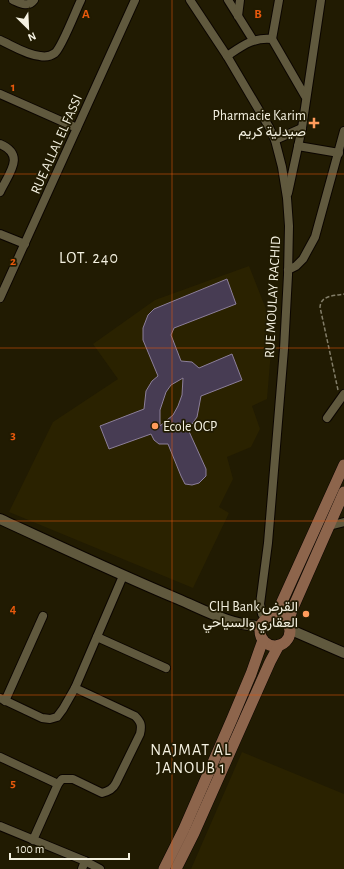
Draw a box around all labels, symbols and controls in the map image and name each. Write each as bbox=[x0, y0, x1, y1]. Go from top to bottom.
north arrow bbox=[8, 8, 48, 48]
text: A bbox=[82, 8, 90, 21]
text: B bbox=[254, 8, 262, 21]
text: N bbox=[26, 30, 38, 43]
text: 1 bbox=[11, 81, 15, 94]
street label: RUE ALLAL EL FASSI bbox=[29, 93, 85, 196]
place label: Pharmacie Karim صيدلية كريم bbox=[212, 109, 306, 140]
marker: Pharmacie Karim صيدلية كريم bbox=[309, 118, 319, 128]
street label: RUE MOULAY RACHID bbox=[263, 236, 283, 358]
district label: LOT. 240 bbox=[59, 250, 119, 266]
text: 2 bbox=[10, 255, 16, 268]
place label: Ecole OCP bbox=[163, 420, 217, 434]
marker: Ecole OCP bbox=[150, 421, 160, 431]
text: 3 bbox=[10, 429, 16, 442]
place label: CIH Bank القرض العقاري والسياحي bbox=[203, 600, 298, 634]
text: 4 bbox=[10, 603, 17, 616]
marker: CIH Bank القرض العقاري والسياحي bbox=[301, 609, 311, 619]
district label: NAJMAT AL JANOUB 1 bbox=[150, 742, 232, 776]
text: 5 bbox=[10, 777, 16, 790]
scale bar bbox=[10, 835, 129, 861]
text: 100 m bbox=[16, 843, 44, 855]

